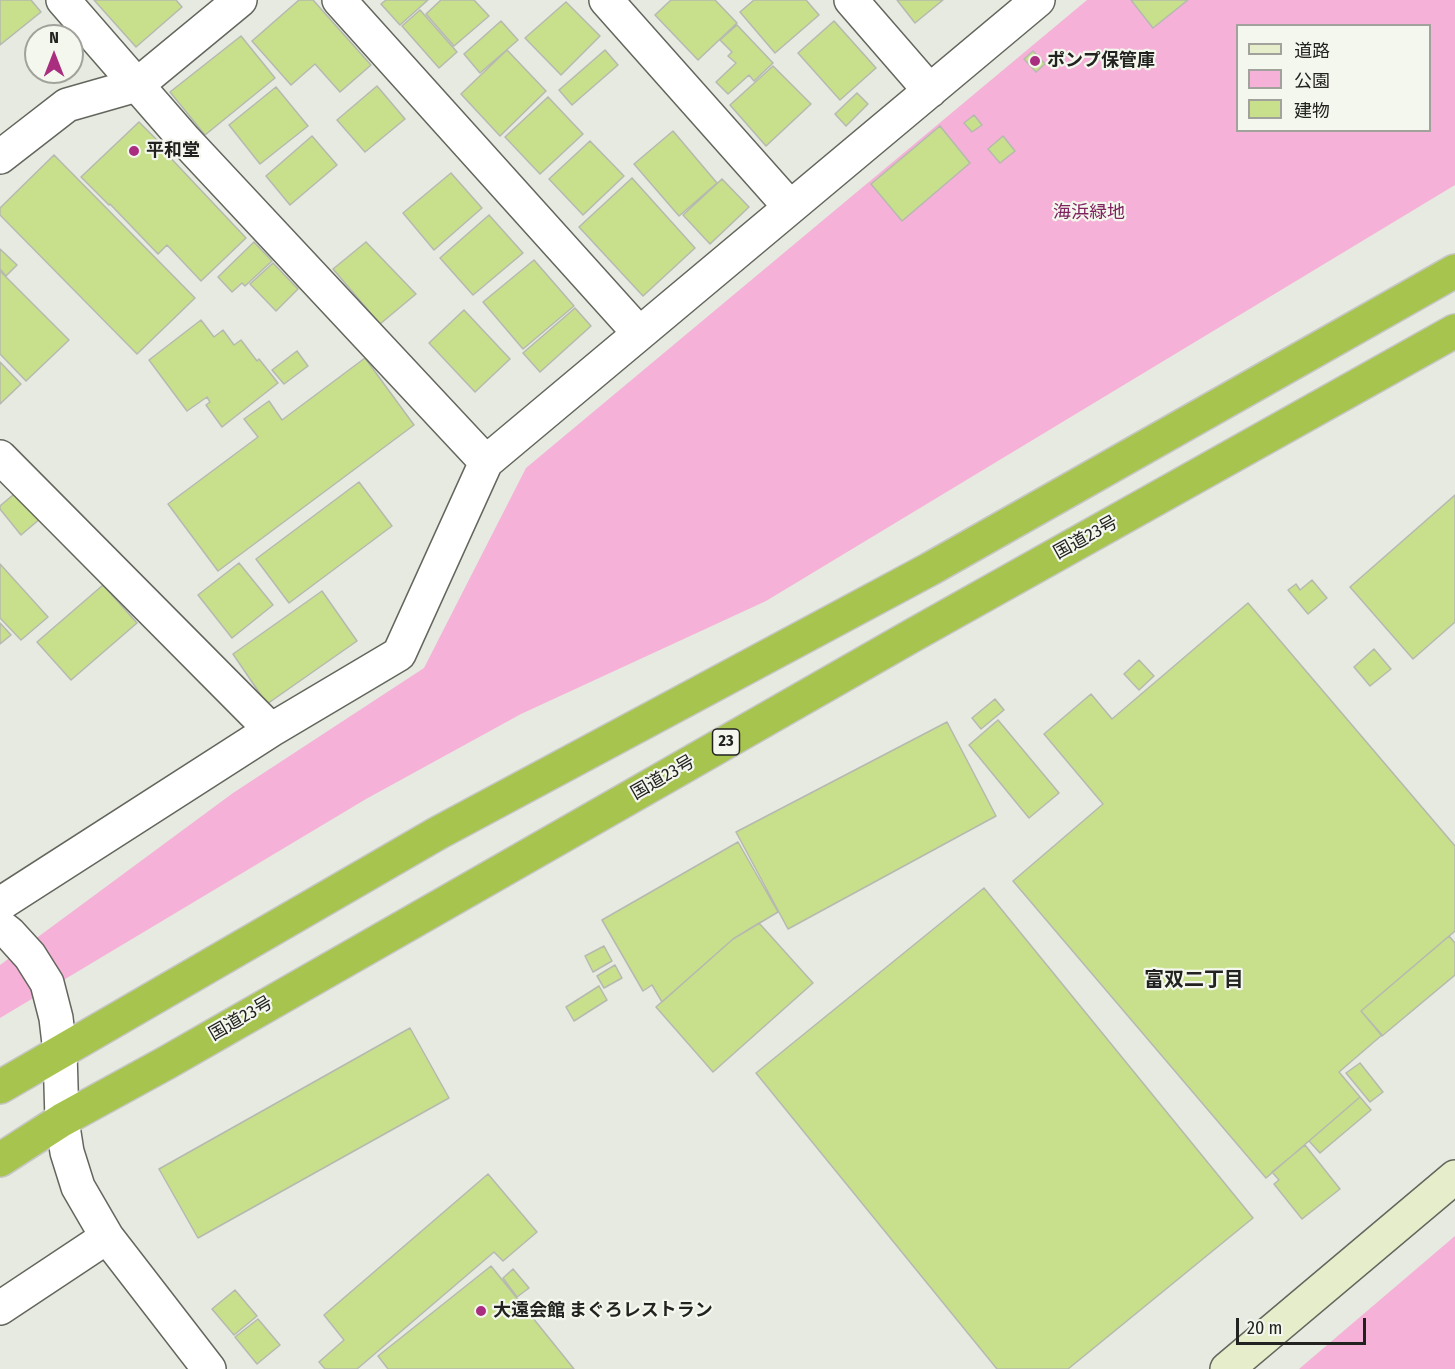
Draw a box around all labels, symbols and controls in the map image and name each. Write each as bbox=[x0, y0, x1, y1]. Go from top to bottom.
north arrow bbox=[24, 24, 84, 84]
legend bbox=[1236, 24, 1431, 132]
text: N bbox=[49, 28, 59, 47]
text: 道路 bbox=[1294, 40, 1330, 62]
place label: ポンプ保管庫 bbox=[1047, 50, 1155, 72]
marker: ポンプ保管庫 bbox=[1028, 54, 1042, 68]
text: 公園 bbox=[1294, 70, 1330, 92]
text: 建物 bbox=[1294, 100, 1330, 122]
place label: 平和堂 bbox=[146, 140, 200, 162]
marker: 平和堂 bbox=[127, 144, 141, 158]
park label: 海浜緑地 bbox=[1053, 202, 1125, 224]
street label: 国道23号 bbox=[1050, 512, 1122, 564]
road number: 23 bbox=[712, 729, 740, 755]
street label: 国道23号 bbox=[627, 751, 699, 805]
district label: 富双二丁目 bbox=[1144, 968, 1244, 992]
street label: 国道23号 bbox=[205, 992, 277, 1046]
place label: 大遠会館 まぐろレストラン bbox=[493, 1300, 713, 1322]
marker: 大遠会館 まぐろレストラン bbox=[474, 1304, 488, 1318]
scale bar bbox=[1239, 1306, 1370, 1344]
text: 20 m bbox=[1247, 1317, 1282, 1339]

